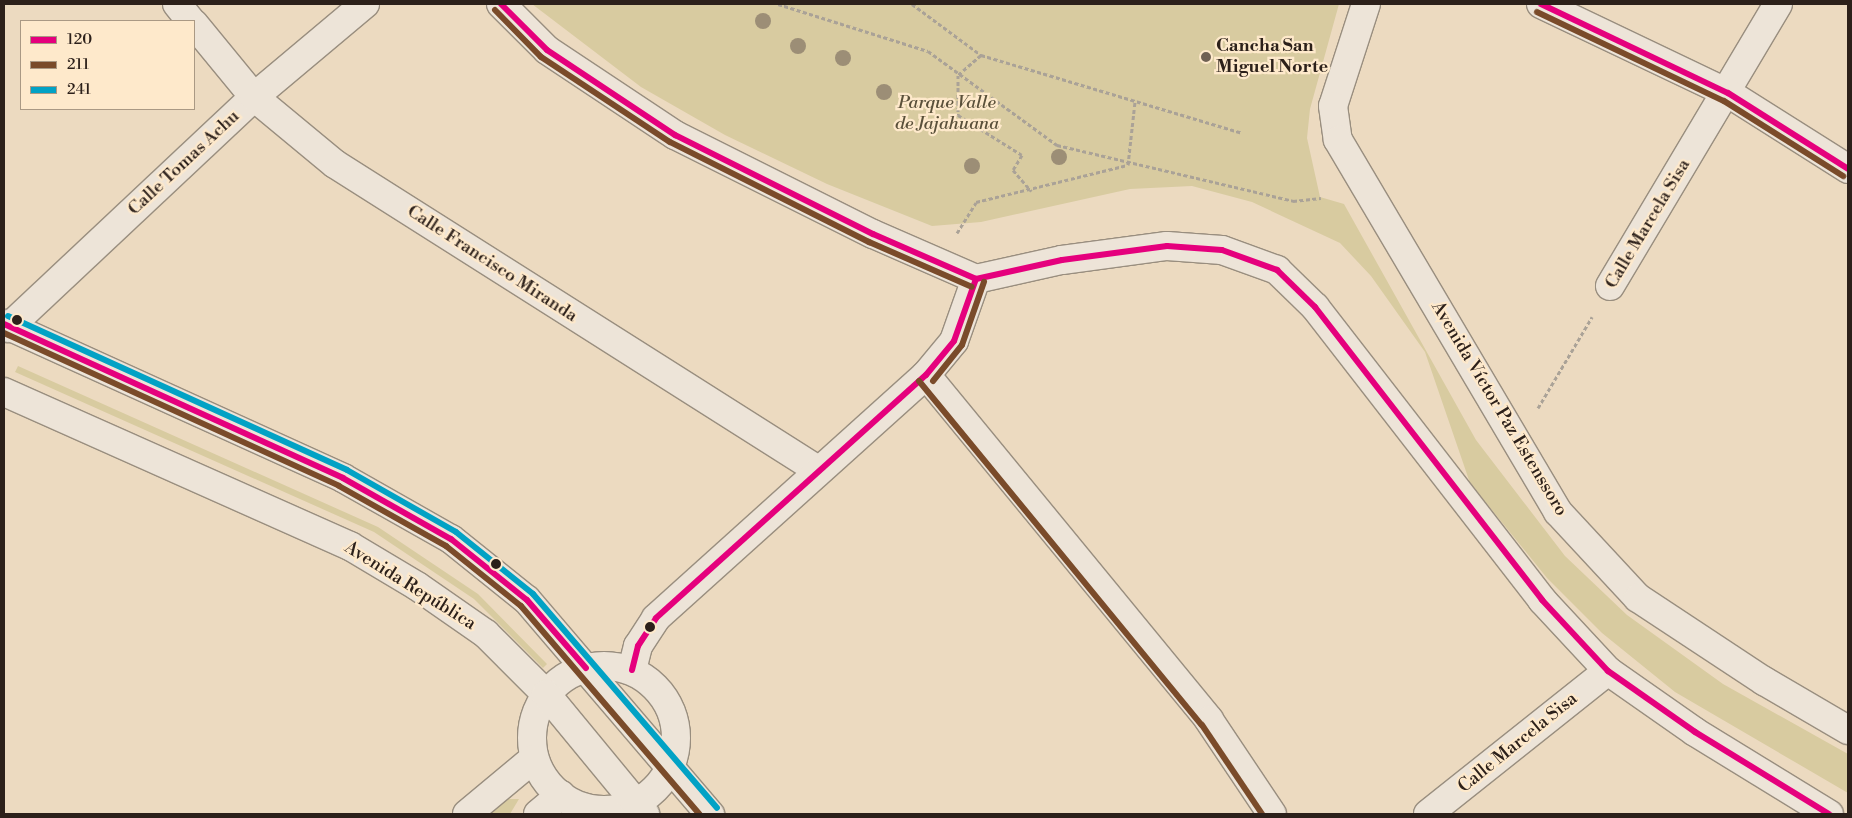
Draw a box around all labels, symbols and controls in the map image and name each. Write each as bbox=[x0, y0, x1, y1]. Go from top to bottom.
legend bbox=[20, 20, 195, 110]
text: 120 bbox=[67, 30, 92, 49]
place label: Cancha San Miguel Norte bbox=[1216, 36, 1328, 78]
marker: Cancha San Miguel Norte bbox=[1200, 51, 1212, 63]
text: 211 bbox=[67, 55, 89, 74]
text: 241 bbox=[67, 80, 91, 99]
park label: Parque Valle de Jajahuana bbox=[895, 93, 999, 136]
street label: Calle Tomas Achu bbox=[124, 106, 244, 220]
street label: Calle Marcela Sisa bbox=[1601, 155, 1695, 293]
street label: Calle Francisco Miranda bbox=[403, 201, 581, 327]
street label: Avenida Víctor Paz Estenssoro bbox=[1426, 298, 1572, 520]
unlabelled marker bbox=[12, 315, 22, 325]
street label: Avenida República bbox=[340, 537, 480, 635]
unlabelled marker bbox=[491, 559, 501, 569]
unlabelled marker bbox=[645, 622, 655, 632]
street label: Calle Marcela Sisa bbox=[1454, 688, 1582, 798]

